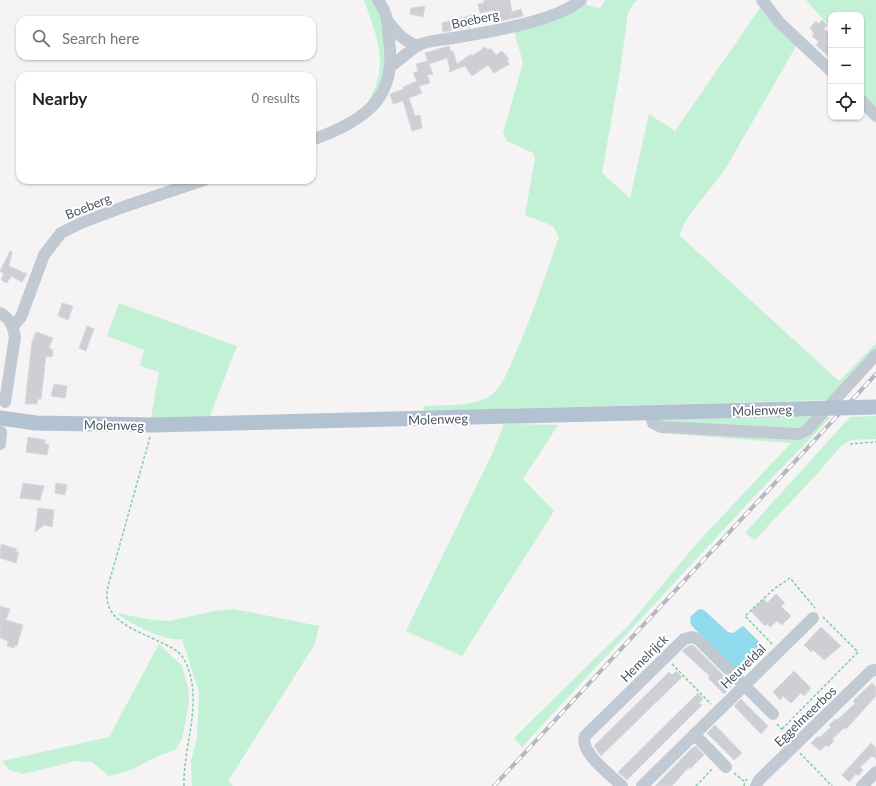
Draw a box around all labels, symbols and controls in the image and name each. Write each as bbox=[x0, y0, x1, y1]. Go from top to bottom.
street label: Boeberg bbox=[450, 6, 500, 32]
map controls bbox=[828, 12, 864, 120]
button: + bbox=[828, 12, 864, 48]
search box bbox=[16, 16, 316, 60]
icon: search bbox=[30, 27, 52, 49]
text: Search here bbox=[62, 29, 139, 47]
button: − bbox=[828, 48, 864, 84]
button: locate bbox=[828, 84, 864, 120]
text: Nearby bbox=[32, 88, 87, 109]
text: 0 results bbox=[252, 90, 300, 106]
street label: Boeberg bbox=[63, 189, 113, 222]
street label: Molenweg bbox=[732, 401, 793, 419]
street label: Molenweg bbox=[408, 410, 469, 428]
street label: Molenweg bbox=[84, 416, 144, 434]
street label: Hemelrijck bbox=[617, 630, 672, 685]
street label: Heuveldal bbox=[717, 640, 769, 692]
street label: Eggelmeerbos bbox=[771, 682, 840, 750]

